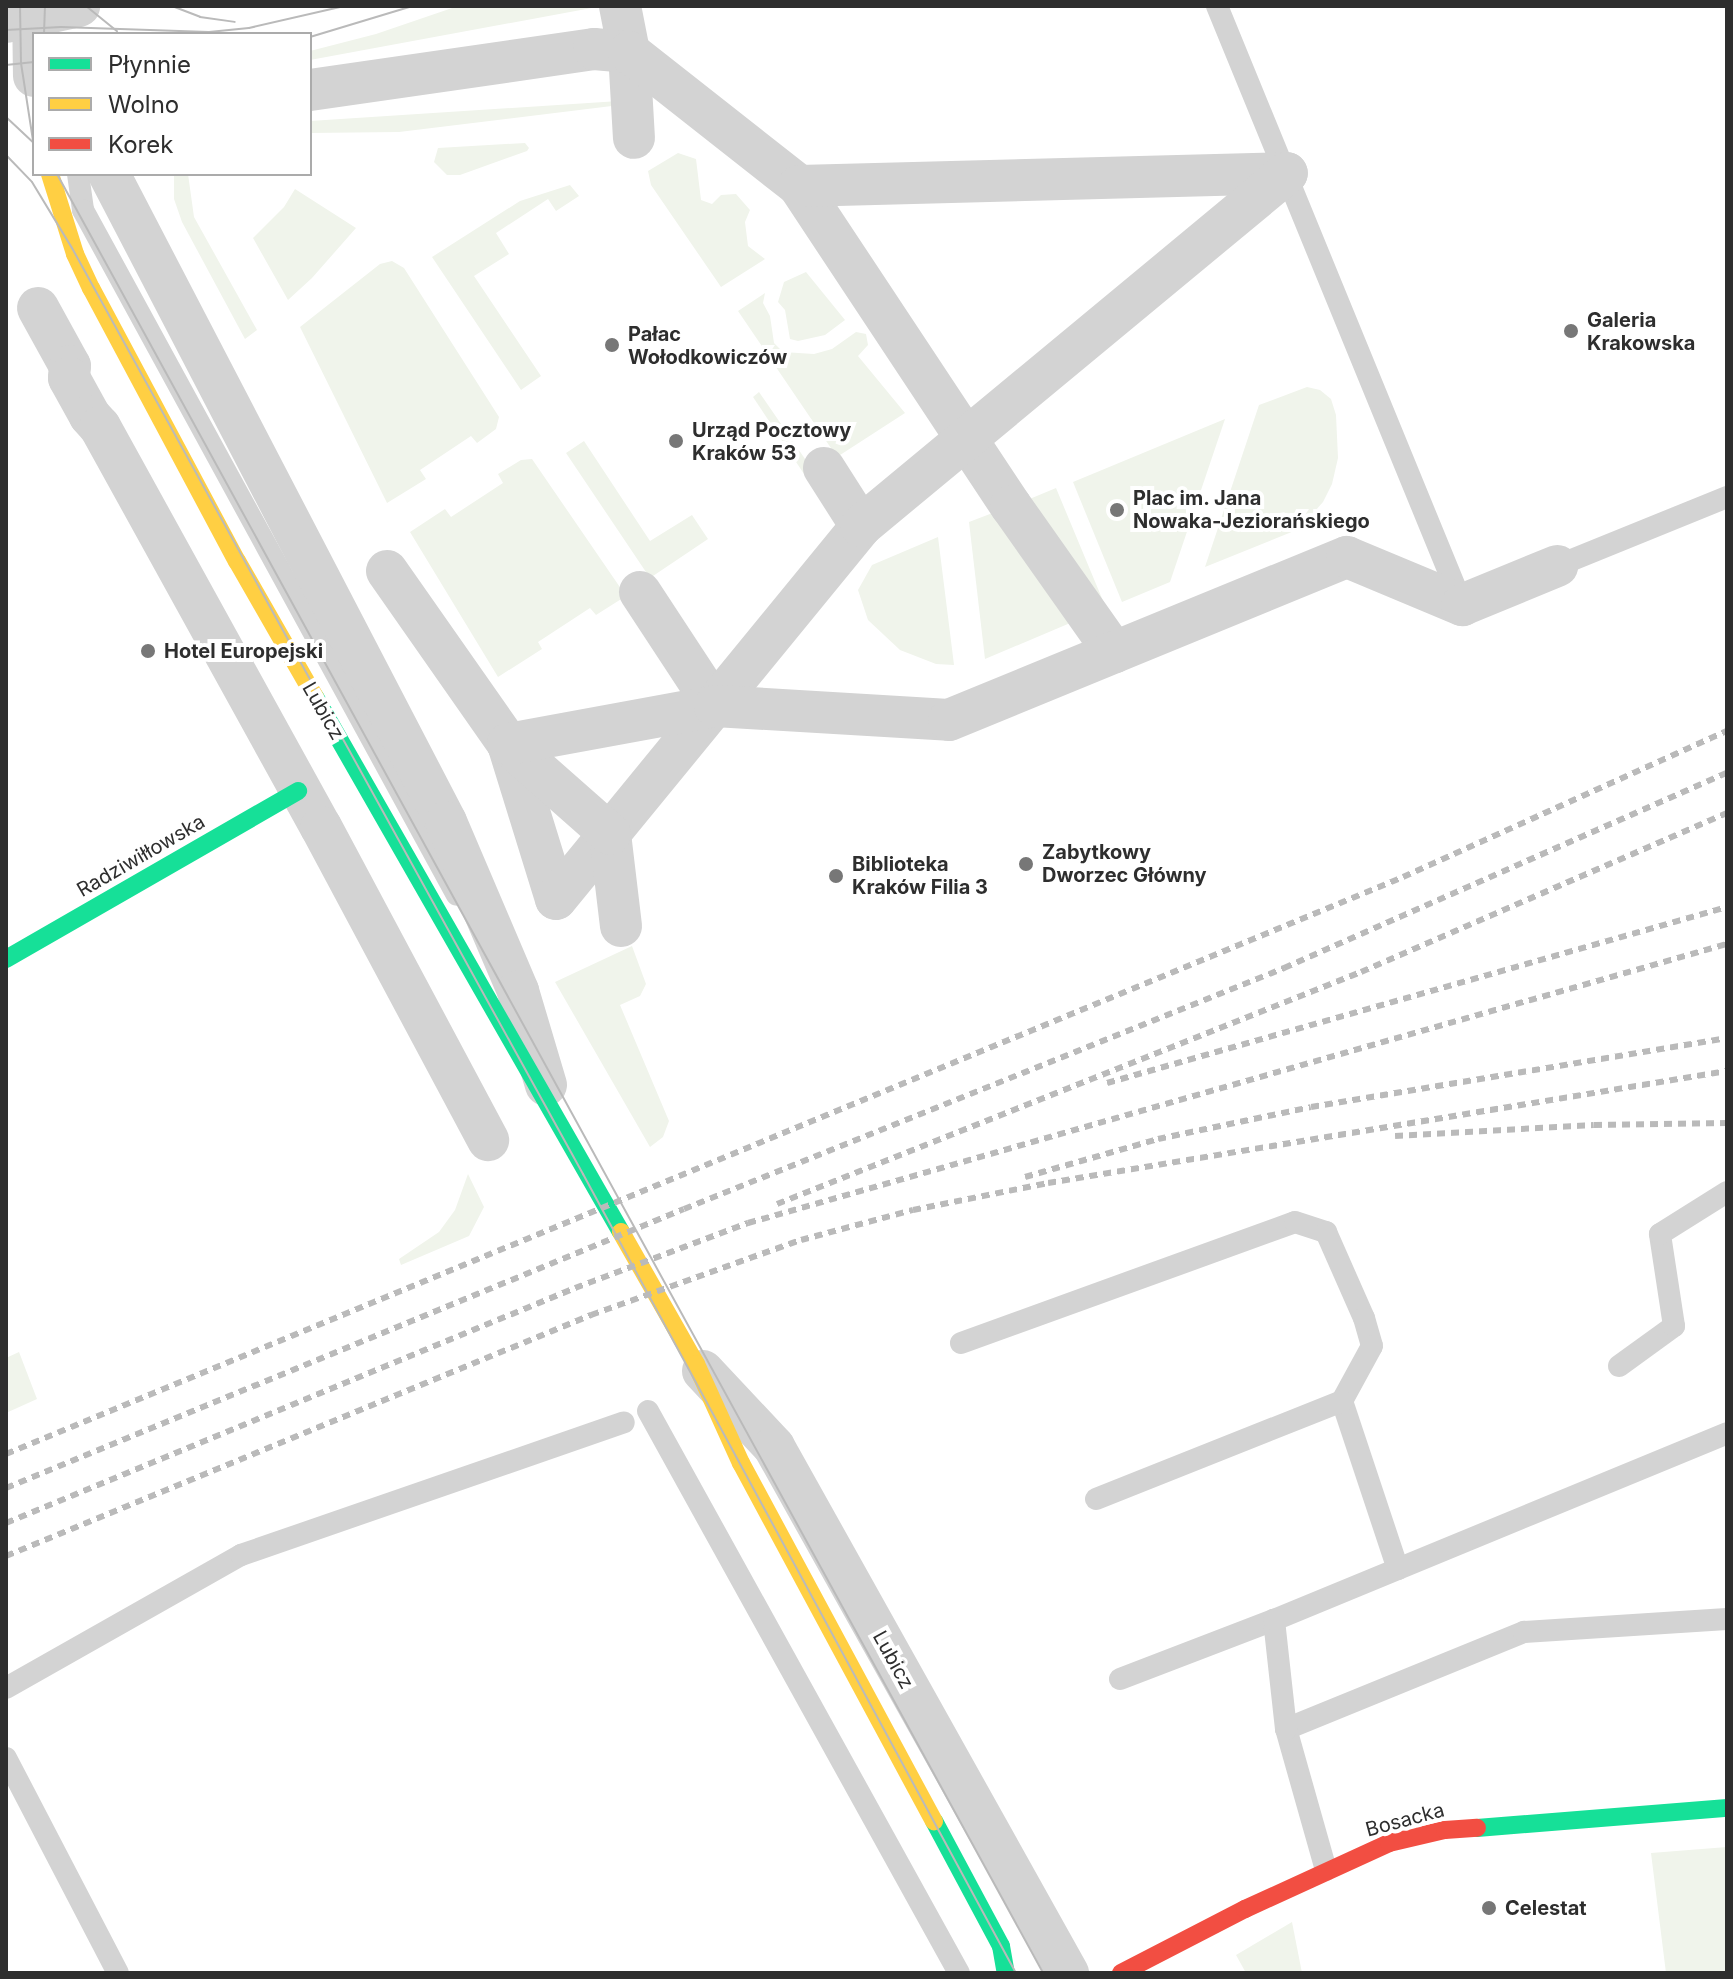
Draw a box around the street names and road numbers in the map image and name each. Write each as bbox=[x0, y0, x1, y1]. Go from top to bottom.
street label: Lubicz bbox=[297, 678, 349, 744]
street label: Radziwiłłowska bbox=[73, 810, 209, 902]
street label: Lubicz bbox=[867, 1627, 919, 1693]
street label: Bosacka bbox=[1363, 1798, 1447, 1842]

